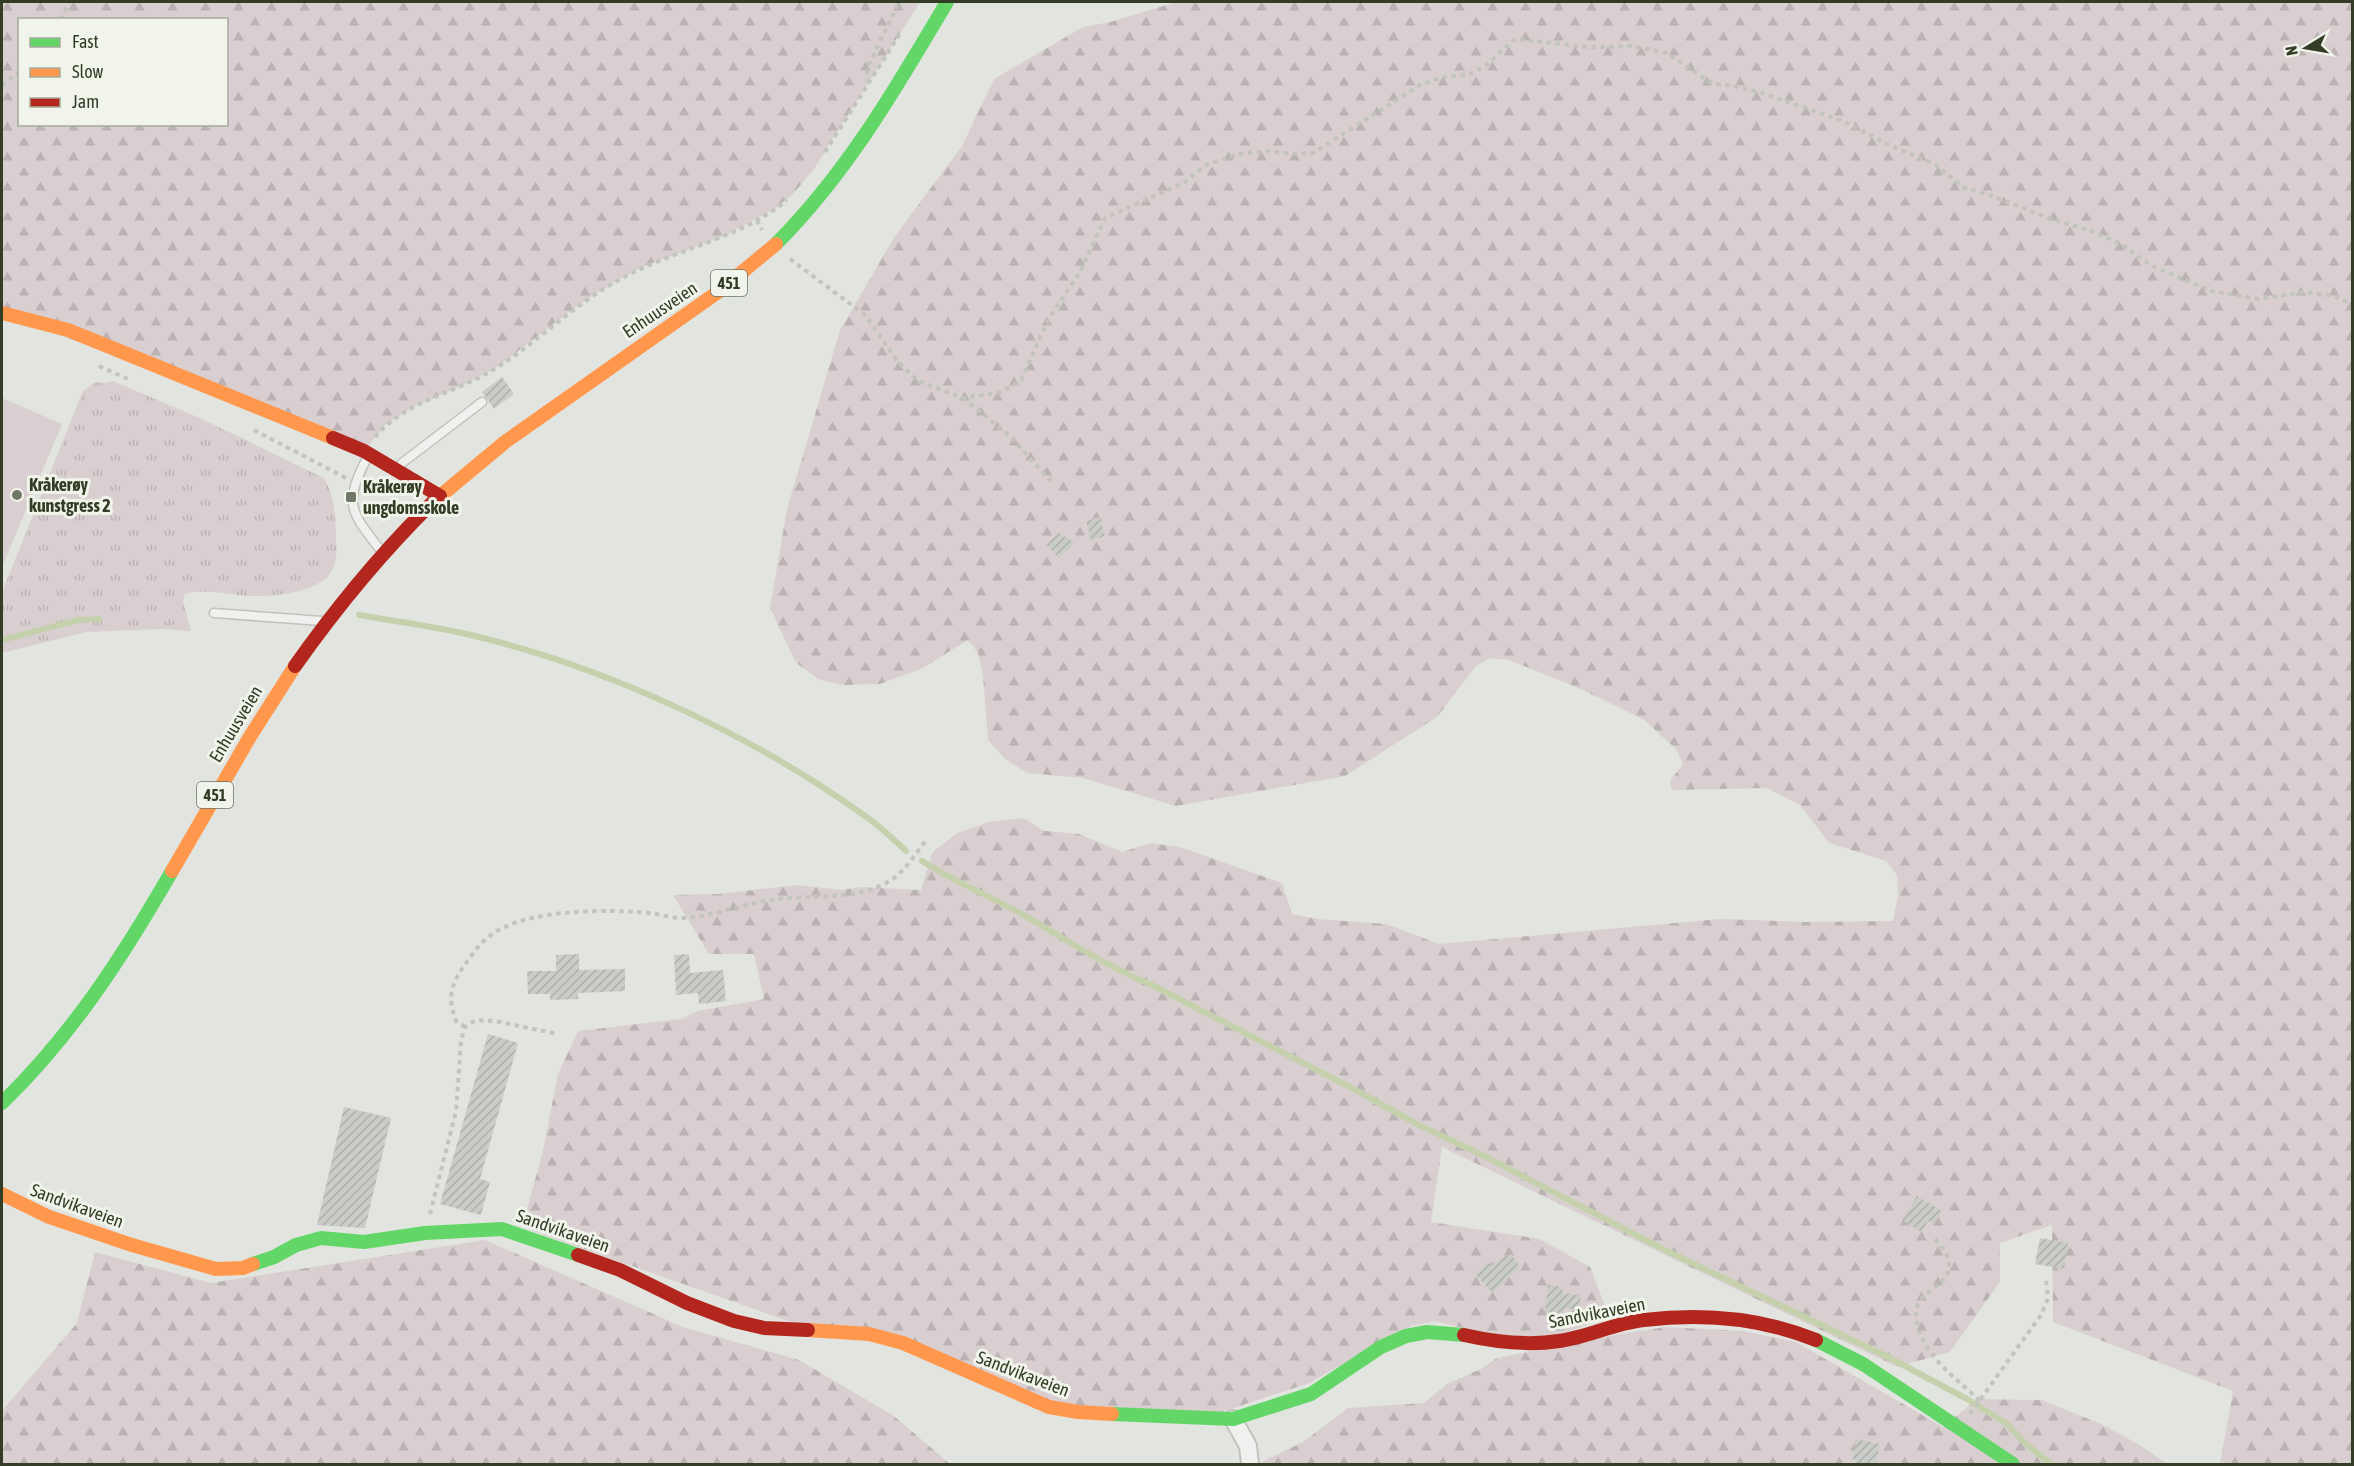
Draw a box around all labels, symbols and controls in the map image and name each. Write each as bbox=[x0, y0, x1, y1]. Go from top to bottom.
legend bbox=[18, 18, 228, 126]
north arrow bbox=[2276, 18, 2336, 78]
text: Fast bbox=[72, 31, 99, 52]
text: N bbox=[2282, 45, 2301, 57]
text: Slow bbox=[72, 61, 103, 82]
text: Jam bbox=[72, 91, 99, 112]
road number: 451 bbox=[711, 270, 747, 296]
street label: Enhuusveien bbox=[618, 277, 701, 342]
place label: Kråkerøy kunstgress 2 bbox=[29, 474, 111, 516]
place label: Kråkerøy ungdomsskole bbox=[363, 476, 459, 518]
marker: Kråkerøy kunstgress 2 bbox=[10, 488, 24, 502]
marker: Kråkerøy ungdomsskole bbox=[344, 490, 358, 504]
street label: Enhuusveien bbox=[205, 682, 267, 766]
road number: 451 bbox=[197, 782, 233, 808]
street label: Sandvikaveien bbox=[28, 1179, 127, 1232]
street label: Sandvikaveien bbox=[514, 1205, 613, 1256]
street label: Sandvikaveien bbox=[1547, 1293, 1647, 1332]
street label: Sandvikaveien bbox=[974, 1346, 1072, 1401]

